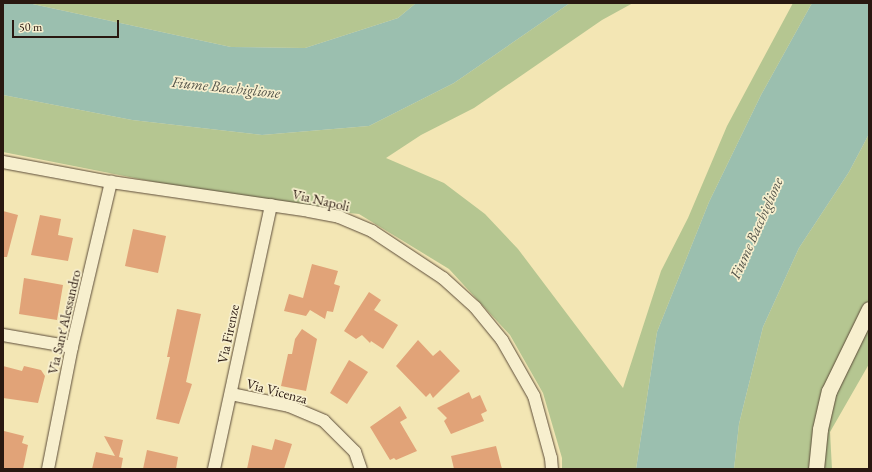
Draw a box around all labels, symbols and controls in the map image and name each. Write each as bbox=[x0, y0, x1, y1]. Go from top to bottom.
scale bar bbox=[14, 12, 121, 38]
text: 50 m bbox=[19, 19, 42, 35]
water label: Fiume Bacchiglione bbox=[171, 72, 281, 102]
water label: Fiume Bacchiglione bbox=[726, 175, 786, 281]
street label: Via Napoli bbox=[291, 185, 351, 215]
street label: Via Sant'Alessandro bbox=[44, 268, 84, 376]
street label: Via Firenze bbox=[214, 303, 242, 365]
street label: Via Vicenza bbox=[245, 375, 309, 407]

